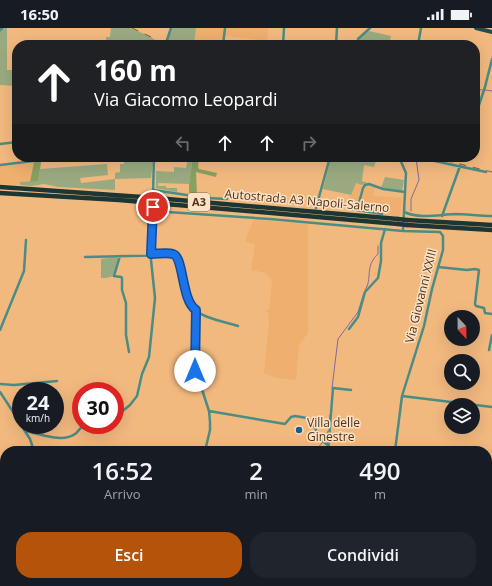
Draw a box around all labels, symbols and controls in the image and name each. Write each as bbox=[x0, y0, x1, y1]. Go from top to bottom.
text: 16:50 bbox=[20, 4, 59, 24]
text: 160 m bbox=[94, 51, 177, 89]
icon: ahead bbox=[28, 56, 80, 108]
text: Via Giacomo Leopardi bbox=[94, 87, 277, 111]
icon: left bbox=[172, 132, 194, 154]
icon: ahead bbox=[214, 132, 236, 154]
icon: ahead bbox=[256, 132, 278, 154]
icon: right bbox=[298, 132, 320, 154]
street label: Autostrada A3 Napoli-Salerno bbox=[224, 185, 390, 216]
pin bbox=[136, 190, 170, 224]
road number: A3 bbox=[188, 193, 210, 211]
icon: arrive bbox=[142, 196, 164, 218]
street label: Via Giovanni XXIII bbox=[401, 247, 440, 345]
north arrow bbox=[444, 310, 480, 346]
map controls bbox=[444, 310, 480, 434]
position arrow bbox=[174, 350, 216, 392]
button: search bbox=[444, 354, 480, 390]
speed limit sign: 30 bbox=[72, 382, 124, 434]
text: 24 bbox=[27, 389, 49, 416]
button: layers bbox=[444, 398, 480, 434]
text: km/h bbox=[26, 411, 50, 425]
place label: Villa delle Ginestre bbox=[307, 414, 360, 445]
marker: Villa delle Ginestre bbox=[294, 425, 304, 435]
text: 16:52 bbox=[92, 454, 153, 487]
text: 2 bbox=[249, 454, 263, 487]
text: 490 bbox=[359, 454, 400, 487]
text: Arrivo bbox=[104, 485, 140, 503]
text: min bbox=[245, 485, 268, 503]
text: m bbox=[374, 485, 386, 503]
button: Esci bbox=[16, 532, 242, 578]
button: Condividi bbox=[250, 532, 476, 578]

